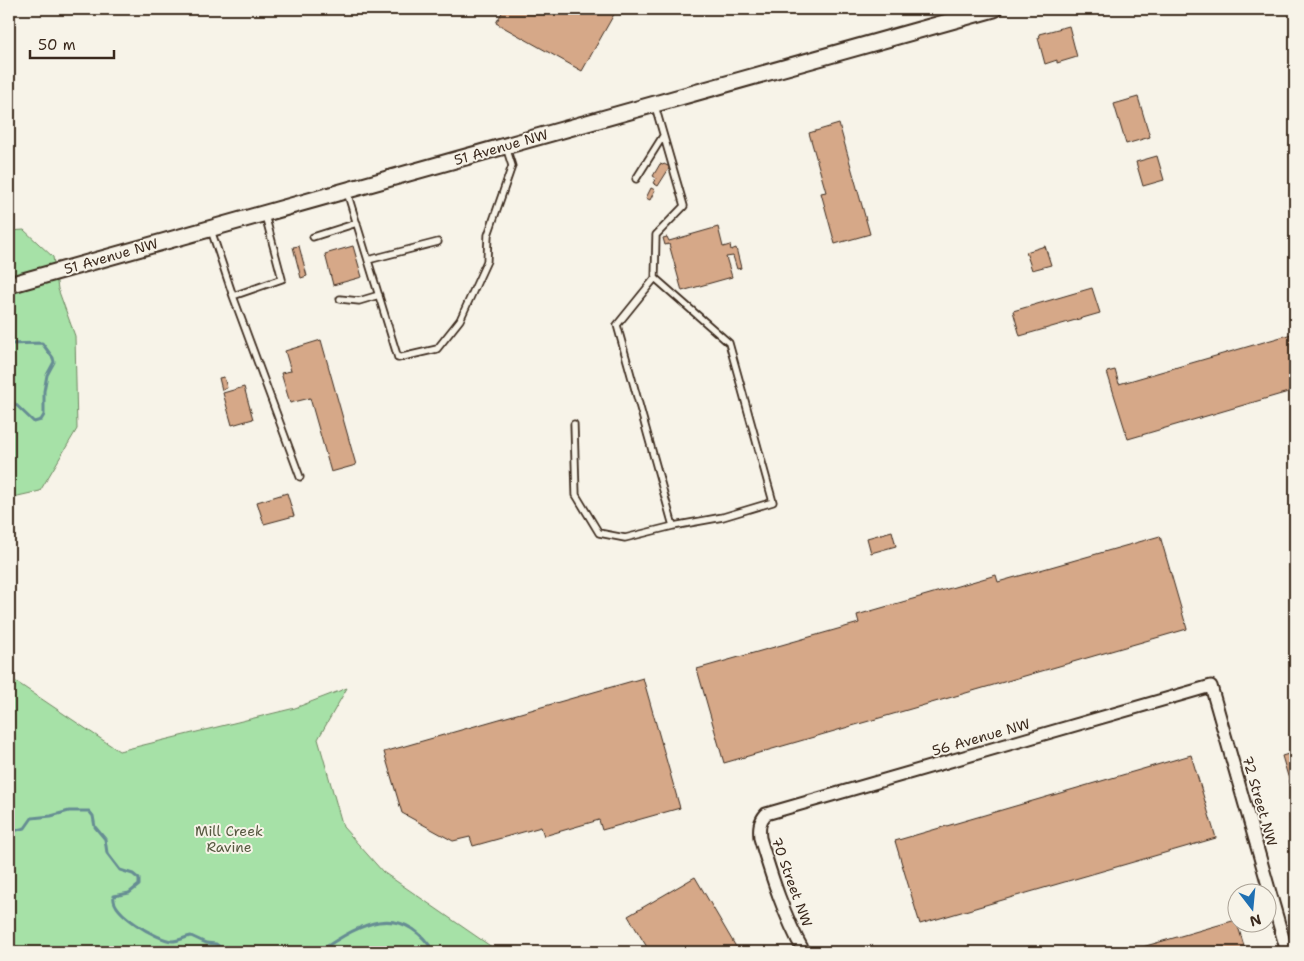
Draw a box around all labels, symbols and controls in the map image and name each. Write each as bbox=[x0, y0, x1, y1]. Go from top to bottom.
scale bar bbox=[30, 28, 114, 60]
text: 50 m bbox=[38, 35, 76, 55]
street label: 51 Avenue NW bbox=[452, 125, 550, 169]
street label: 51 Avenue NW bbox=[62, 234, 160, 278]
street label: 56 Avenue NW bbox=[930, 714, 1032, 760]
street label: 72 Street NW bbox=[1238, 754, 1282, 848]
park label: Mill Creek Ravine bbox=[195, 822, 263, 856]
street label: 70 Street NW bbox=[767, 835, 817, 929]
north arrow bbox=[1226, 884, 1276, 934]
text: N bbox=[1248, 910, 1263, 931]

